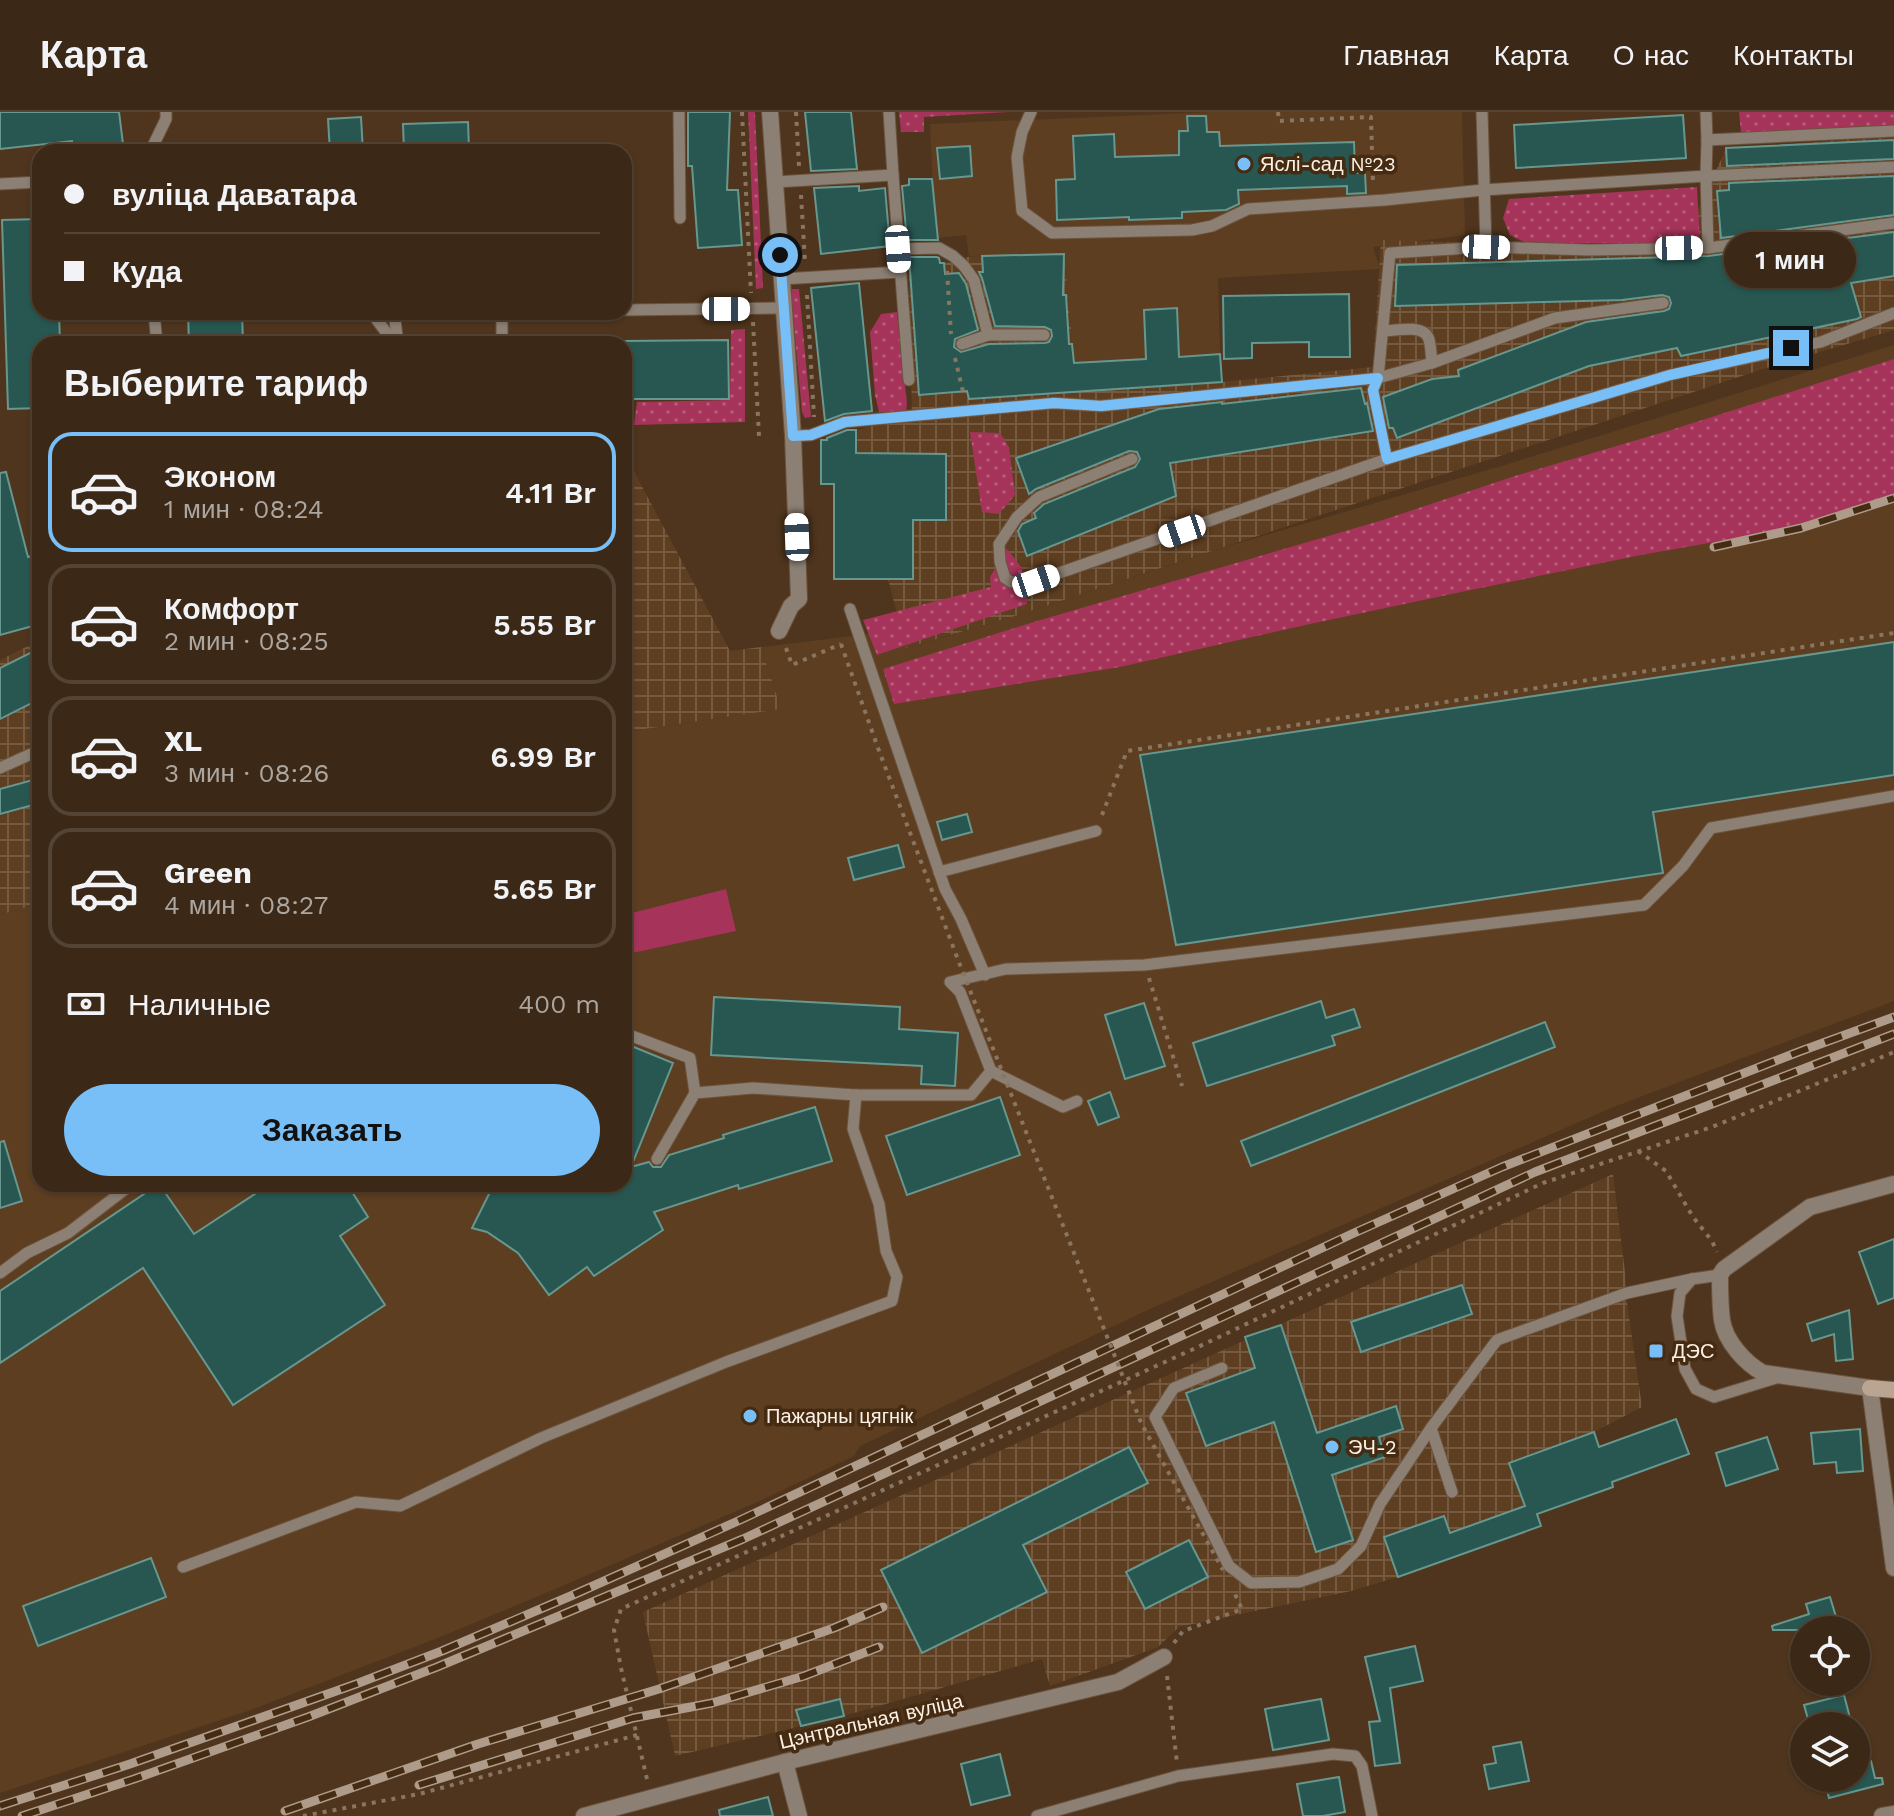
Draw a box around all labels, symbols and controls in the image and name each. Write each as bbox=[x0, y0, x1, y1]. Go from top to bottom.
text: Карта bbox=[40, 33, 147, 77]
text: Главная bbox=[1343, 39, 1450, 72]
text: Карта bbox=[1494, 39, 1569, 72]
text: О нас bbox=[1613, 39, 1689, 72]
text: Контакты bbox=[1733, 39, 1854, 72]
place label: Яслі-сад №23 bbox=[1260, 152, 1396, 176]
marker: Яслі-сад №23 bbox=[1235, 155, 1253, 173]
text: вуліца Даватара bbox=[112, 177, 357, 212]
car bbox=[884, 224, 912, 274]
callout: 1 мин bbox=[1725, 232, 1857, 288]
car bbox=[1462, 234, 1510, 260]
car bbox=[1655, 236, 1703, 260]
route start bbox=[762, 237, 798, 273]
text: 1 мин bbox=[1755, 245, 1825, 275]
text: Куда bbox=[112, 254, 182, 289]
car bbox=[702, 297, 750, 321]
route end bbox=[1773, 330, 1809, 366]
text: Выберите тариф bbox=[64, 363, 368, 405]
icon: car bbox=[68, 456, 140, 528]
text: Эконом bbox=[164, 459, 277, 494]
text: 4.11 Br bbox=[505, 475, 596, 510]
text: 1 мин · 08:24 bbox=[164, 494, 324, 524]
car bbox=[1155, 512, 1209, 550]
car bbox=[784, 513, 810, 561]
car bbox=[1009, 562, 1063, 600]
icon: car bbox=[68, 588, 140, 660]
text: Комфорт bbox=[164, 591, 299, 626]
text: 5.55 Br bbox=[493, 607, 596, 642]
text: 2 мин · 08:25 bbox=[164, 626, 329, 656]
icon: car bbox=[68, 720, 140, 792]
text: XL bbox=[164, 723, 202, 758]
text: 6.99 Br bbox=[490, 739, 596, 774]
text: 3 мин · 08:26 bbox=[164, 758, 329, 788]
icon: car bbox=[68, 852, 140, 924]
text: Green bbox=[164, 855, 252, 890]
text: 5.65 Br bbox=[493, 871, 596, 906]
text: 4 мин · 08:27 bbox=[164, 890, 328, 920]
icon: cash bbox=[64, 982, 108, 1026]
text: Наличные bbox=[128, 987, 271, 1022]
text: 400 m bbox=[518, 989, 600, 1019]
button: Заказать bbox=[64, 1084, 600, 1176]
place label: ДЭС bbox=[1672, 1339, 1714, 1363]
marker: ДЭС bbox=[1647, 1342, 1665, 1360]
place label: Пажарны цягнік bbox=[766, 1404, 913, 1428]
marker: Пажарны цягнік bbox=[741, 1407, 759, 1425]
place label: ЭЧ-2 bbox=[1348, 1435, 1397, 1459]
marker: ЭЧ-2 bbox=[1323, 1438, 1341, 1456]
map controls bbox=[1790, 1616, 1870, 1792]
button: locate bbox=[1790, 1616, 1870, 1696]
street label: Цэнтральная вуліца bbox=[777, 1688, 966, 1754]
button: layers bbox=[1790, 1712, 1870, 1792]

